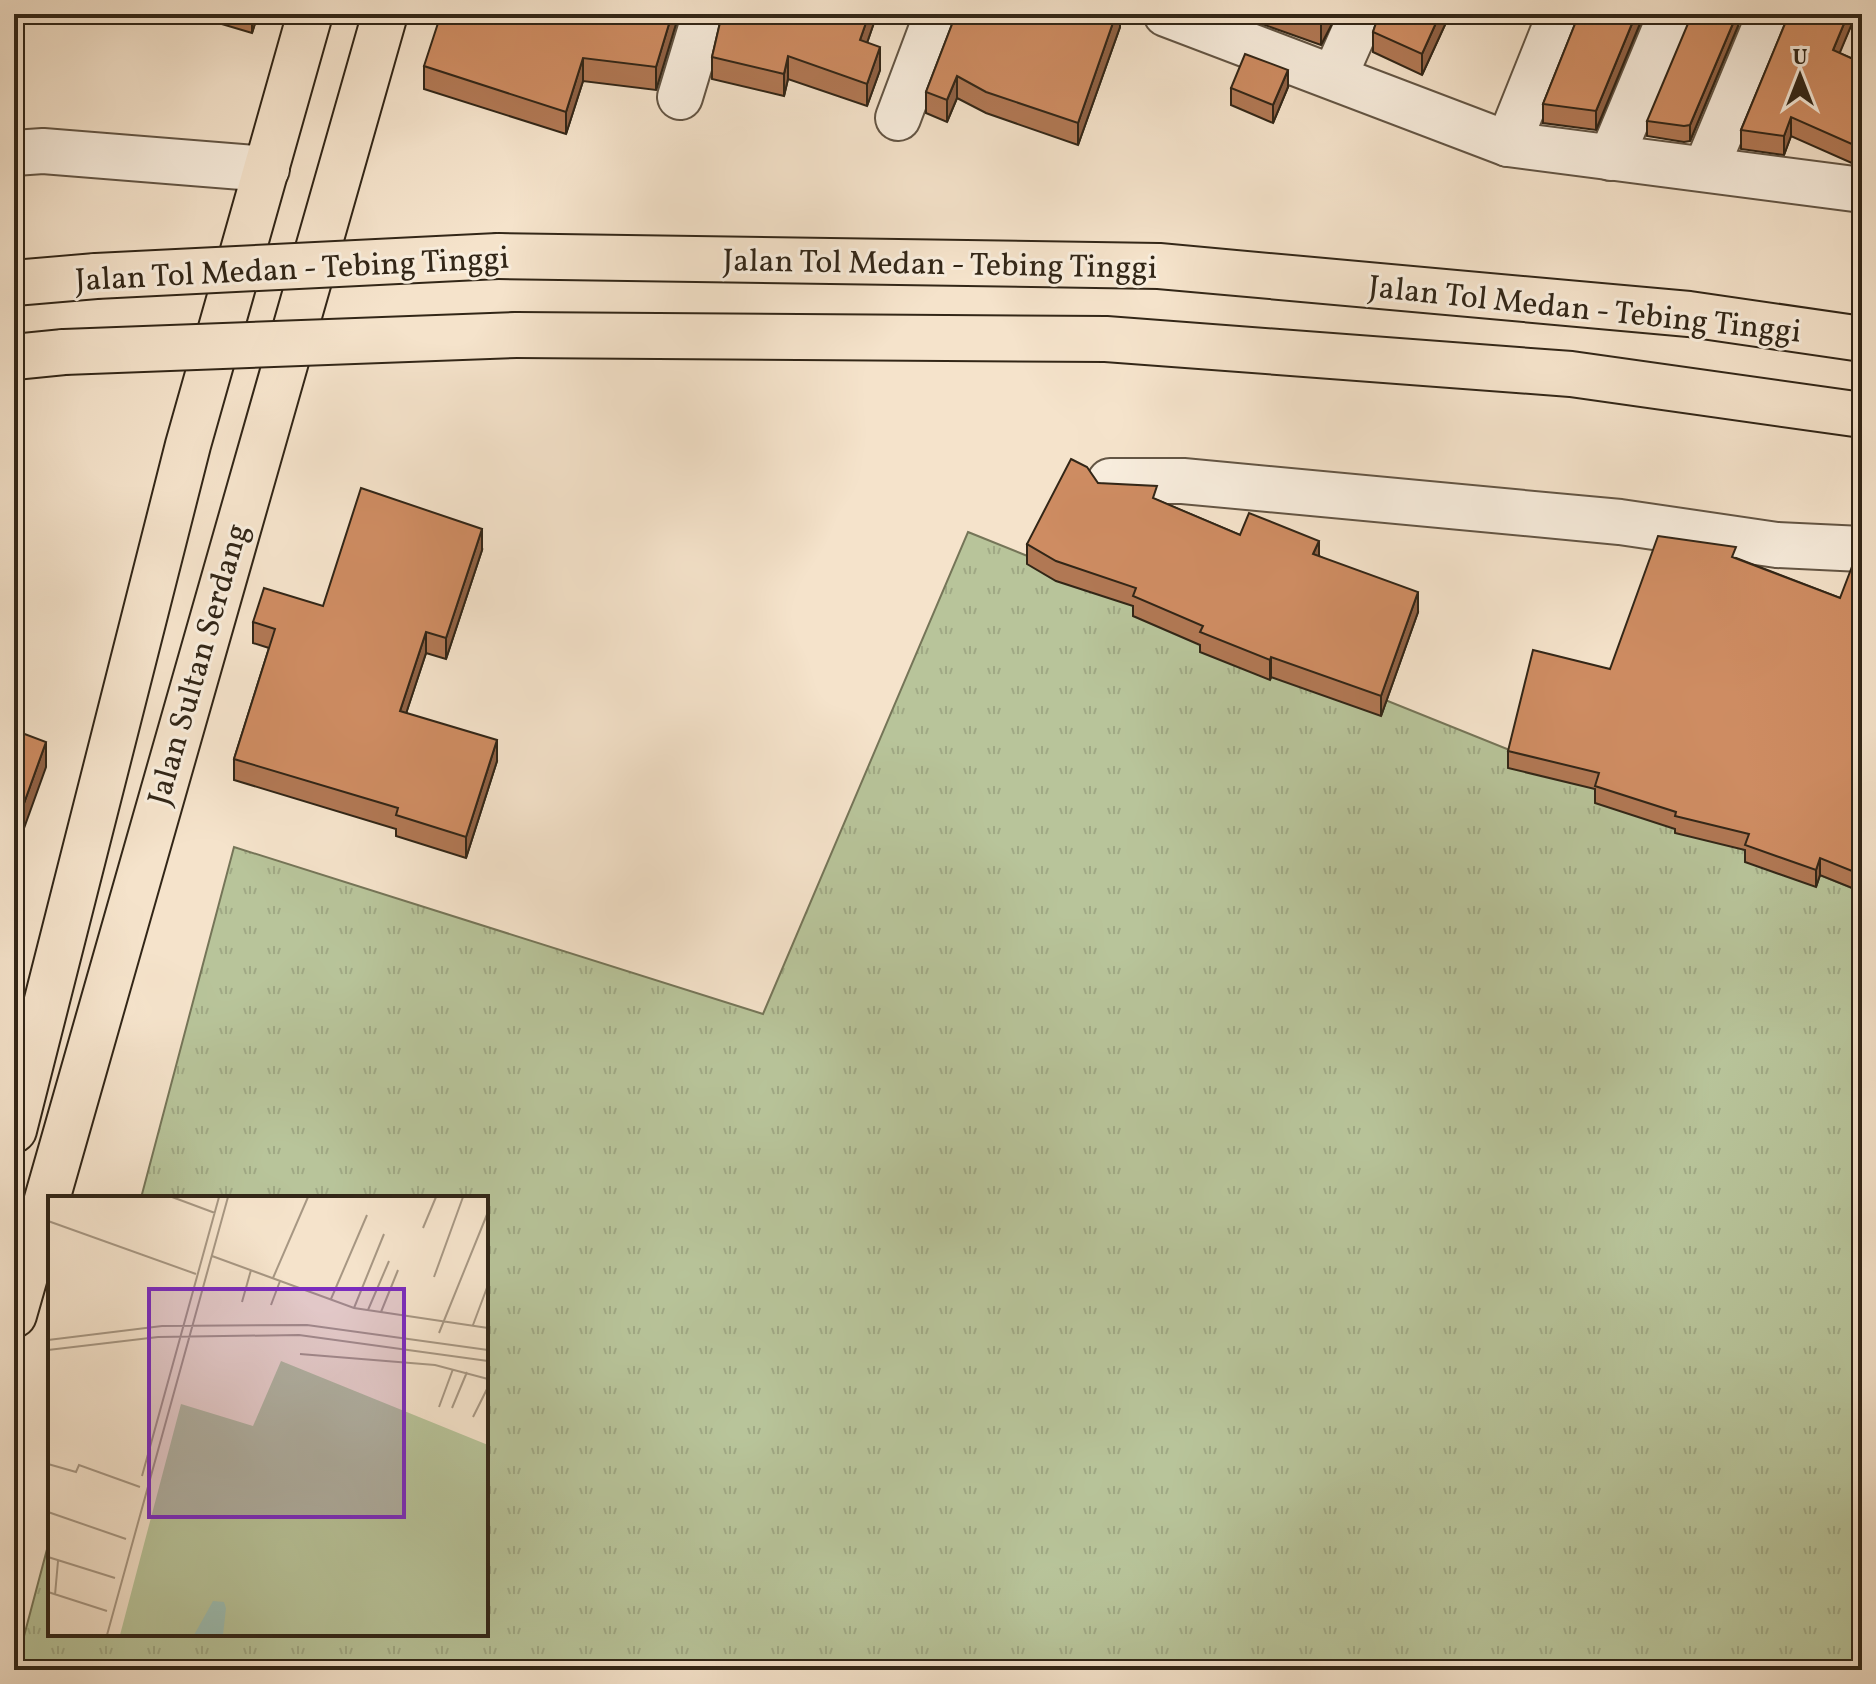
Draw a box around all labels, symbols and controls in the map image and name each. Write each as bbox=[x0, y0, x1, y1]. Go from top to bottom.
north arrow bbox=[1760, 36, 1840, 116]
text: U bbox=[1792, 43, 1808, 74]
street label: Jalan Tol Medan - Tebing Tinggi bbox=[74, 238, 510, 304]
street label: Jalan Tol Medan - Tebing Tinggi bbox=[722, 240, 1158, 292]
street label: Jalan Tol Medan - Tebing Tinggi bbox=[1366, 266, 1803, 356]
street label: Jalan Sultan Serdang bbox=[139, 519, 261, 811]
inset map bbox=[48, 1196, 488, 1636]

